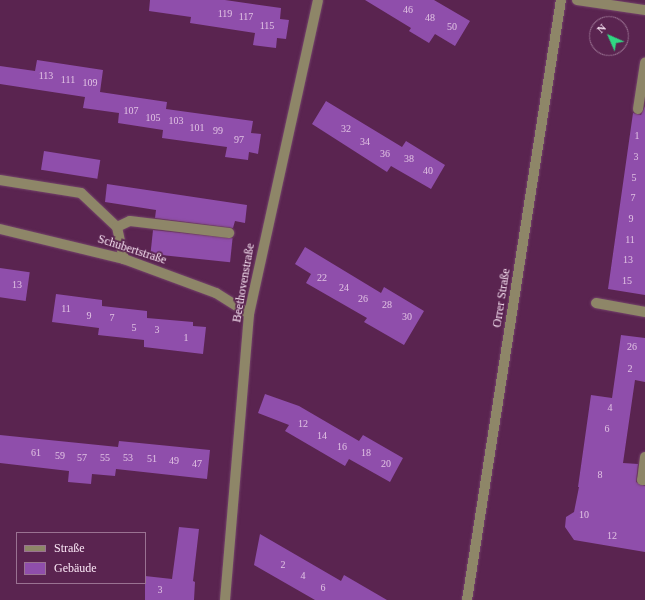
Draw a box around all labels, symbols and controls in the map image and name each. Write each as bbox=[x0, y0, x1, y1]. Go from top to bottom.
house number: 46 bbox=[403, 4, 413, 16]
house number: 119 bbox=[218, 8, 232, 20]
house number: 117 bbox=[239, 11, 253, 23]
house number: 48 bbox=[425, 12, 435, 24]
north arrow bbox=[589, 16, 629, 56]
house number: 115 bbox=[260, 20, 274, 32]
house number: 50 bbox=[447, 21, 457, 33]
text: N bbox=[594, 21, 608, 35]
house number: 113 bbox=[39, 70, 53, 82]
house number: 111 bbox=[61, 74, 75, 86]
house number: 109 bbox=[82, 77, 98, 89]
house number: 107 bbox=[124, 105, 138, 117]
house number: 105 bbox=[146, 112, 160, 124]
house number: 103 bbox=[168, 115, 184, 127]
house number: 101 bbox=[190, 122, 204, 134]
house number: 32 bbox=[341, 123, 351, 135]
house number: 99 bbox=[213, 125, 223, 137]
house number: 1 bbox=[634, 130, 640, 142]
house number: 97 bbox=[234, 134, 244, 146]
house number: 34 bbox=[360, 136, 370, 148]
house number: 36 bbox=[380, 148, 390, 160]
house number: 3 bbox=[634, 151, 638, 163]
house number: 38 bbox=[404, 153, 414, 165]
house number: 40 bbox=[423, 165, 433, 177]
house number: 5 bbox=[632, 172, 636, 184]
house number: 7 bbox=[630, 192, 636, 204]
house number: 9 bbox=[628, 213, 634, 225]
street label: Schubertstraße bbox=[96, 232, 168, 268]
house number: 11 bbox=[625, 234, 635, 246]
street label: Beethovenstraße bbox=[230, 242, 258, 324]
house number: 13 bbox=[623, 254, 633, 266]
street label: Orrer Straße bbox=[490, 267, 514, 329]
house number: 22 bbox=[317, 272, 327, 284]
house number: 15 bbox=[622, 275, 632, 287]
house number: 13 bbox=[12, 279, 22, 291]
house number: 24 bbox=[339, 282, 349, 294]
house number: 26 bbox=[358, 293, 368, 305]
house number: 28 bbox=[382, 299, 392, 311]
house number: 11 bbox=[61, 303, 71, 315]
house number: 9 bbox=[86, 310, 92, 322]
house number: 30 bbox=[402, 311, 412, 323]
house number: 7 bbox=[110, 312, 114, 324]
house number: 5 bbox=[132, 322, 136, 334]
house number: 3 bbox=[154, 324, 160, 336]
house number: 1 bbox=[184, 332, 188, 344]
house number: 26 bbox=[627, 341, 637, 353]
house number: 2 bbox=[628, 363, 632, 375]
house number: 4 bbox=[608, 402, 612, 414]
house number: 12 bbox=[298, 418, 308, 430]
house number: 6 bbox=[604, 423, 610, 435]
house number: 14 bbox=[317, 430, 327, 442]
house number: 16 bbox=[337, 441, 347, 453]
house number: 61 bbox=[31, 447, 41, 459]
house number: 18 bbox=[361, 447, 371, 459]
house number: 59 bbox=[55, 450, 65, 462]
house number: 57 bbox=[77, 452, 87, 464]
house number: 55 bbox=[100, 452, 110, 464]
house number: 53 bbox=[123, 452, 133, 464]
house number: 51 bbox=[147, 453, 157, 465]
house number: 49 bbox=[169, 455, 179, 467]
house number: 47 bbox=[192, 458, 202, 470]
house number: 20 bbox=[381, 458, 391, 470]
house number: 8 bbox=[598, 469, 602, 481]
house number: 10 bbox=[579, 509, 589, 521]
house number: 12 bbox=[607, 530, 617, 542]
legend bbox=[16, 532, 146, 584]
text: Straße bbox=[54, 541, 85, 555]
house number: 2 bbox=[280, 559, 286, 571]
text: Gebäude bbox=[54, 561, 97, 575]
house number: 4 bbox=[300, 570, 306, 582]
house number: 6 bbox=[320, 582, 326, 594]
house number: 3 bbox=[158, 584, 162, 596]

